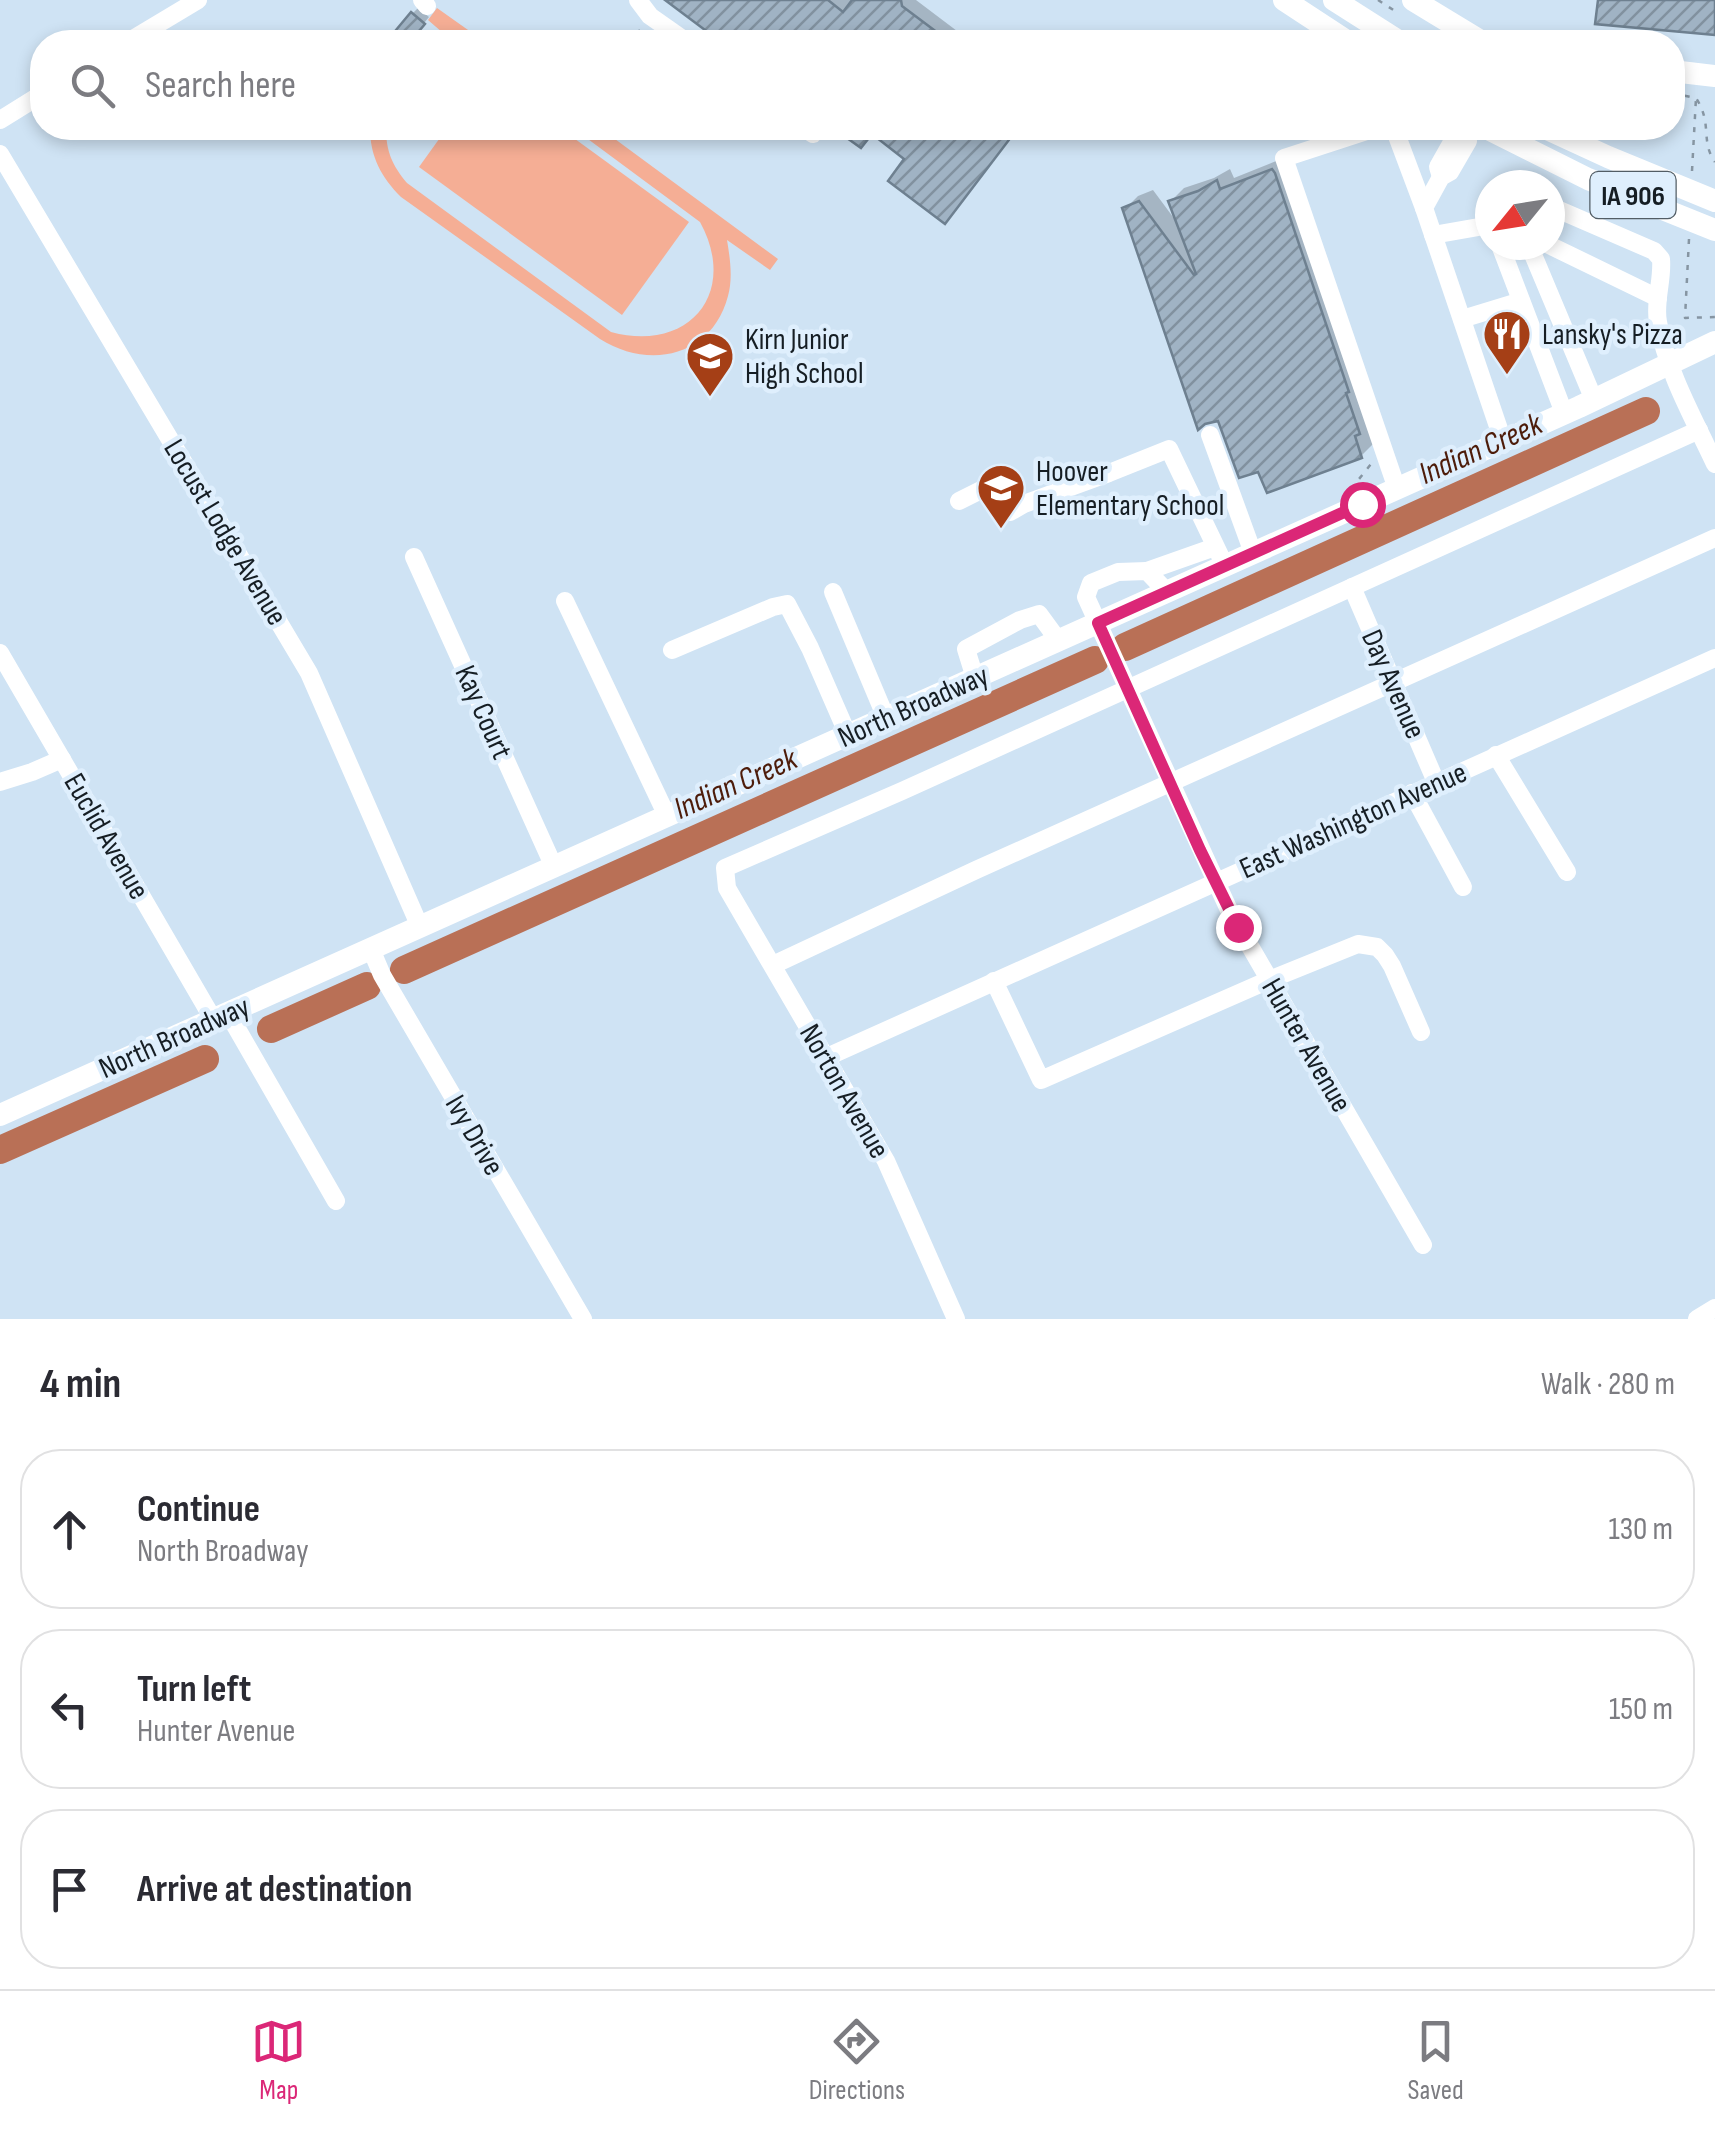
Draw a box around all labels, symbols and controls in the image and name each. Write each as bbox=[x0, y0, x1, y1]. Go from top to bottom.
search box bbox=[30, 30, 1685, 140]
icon: search bbox=[65, 58, 120, 113]
text: Search here bbox=[145, 63, 296, 108]
north arrow bbox=[1475, 170, 1565, 260]
road number: IA 906 bbox=[1590, 172, 1676, 218]
restaurant icon: Lansky's Pizza bbox=[1481, 308, 1533, 376]
place label: Lansky's Pizza bbox=[1542, 317, 1683, 353]
place label: Kirn Junior High School bbox=[745, 322, 864, 392]
school or university icon: Kirn Junior High School bbox=[684, 330, 736, 398]
water label: Indian Creek bbox=[1413, 405, 1549, 494]
street label: Locust Lodge Avenue bbox=[156, 433, 295, 632]
place label: Hoover Elementary School bbox=[1036, 454, 1224, 524]
school or university icon: Hoover Elementary School bbox=[975, 462, 1027, 530]
route start bbox=[1340, 482, 1386, 528]
street label: Day Avenue bbox=[1353, 624, 1433, 745]
street label: North Broadway bbox=[833, 658, 995, 756]
street label: Kay Court bbox=[447, 660, 520, 765]
water label: Indian Creek bbox=[668, 740, 804, 829]
street label: East Washington Avenue bbox=[1234, 755, 1472, 887]
street label: Euclid Avenue bbox=[56, 767, 157, 906]
route end bbox=[1216, 905, 1262, 951]
street label: Hunter Avenue bbox=[1253, 972, 1359, 1119]
street label: North Broadway bbox=[94, 989, 256, 1087]
street label: Norton Avenue bbox=[791, 1018, 897, 1165]
street label: Ivy Drive bbox=[437, 1089, 511, 1182]
text: 4 min bbox=[40, 1359, 121, 1410]
text: Walk · 280 m bbox=[1541, 1365, 1675, 1404]
text: Continue bbox=[137, 1487, 260, 1532]
icon: ahead bbox=[42, 1502, 97, 1557]
text: 130 m bbox=[1608, 1510, 1673, 1549]
text: North Broadway bbox=[137, 1532, 309, 1571]
text: Turn left bbox=[137, 1667, 251, 1712]
icon: left bbox=[42, 1682, 97, 1737]
text: 150 m bbox=[1609, 1690, 1673, 1729]
text: Hunter Avenue bbox=[137, 1712, 295, 1751]
icon: arrive bbox=[42, 1862, 97, 1917]
text: Arrive at destination bbox=[137, 1867, 412, 1912]
tab: Map bbox=[251, 2014, 306, 2107]
tab: Directions bbox=[809, 2014, 905, 2107]
tab: Saved bbox=[1408, 2014, 1464, 2107]

